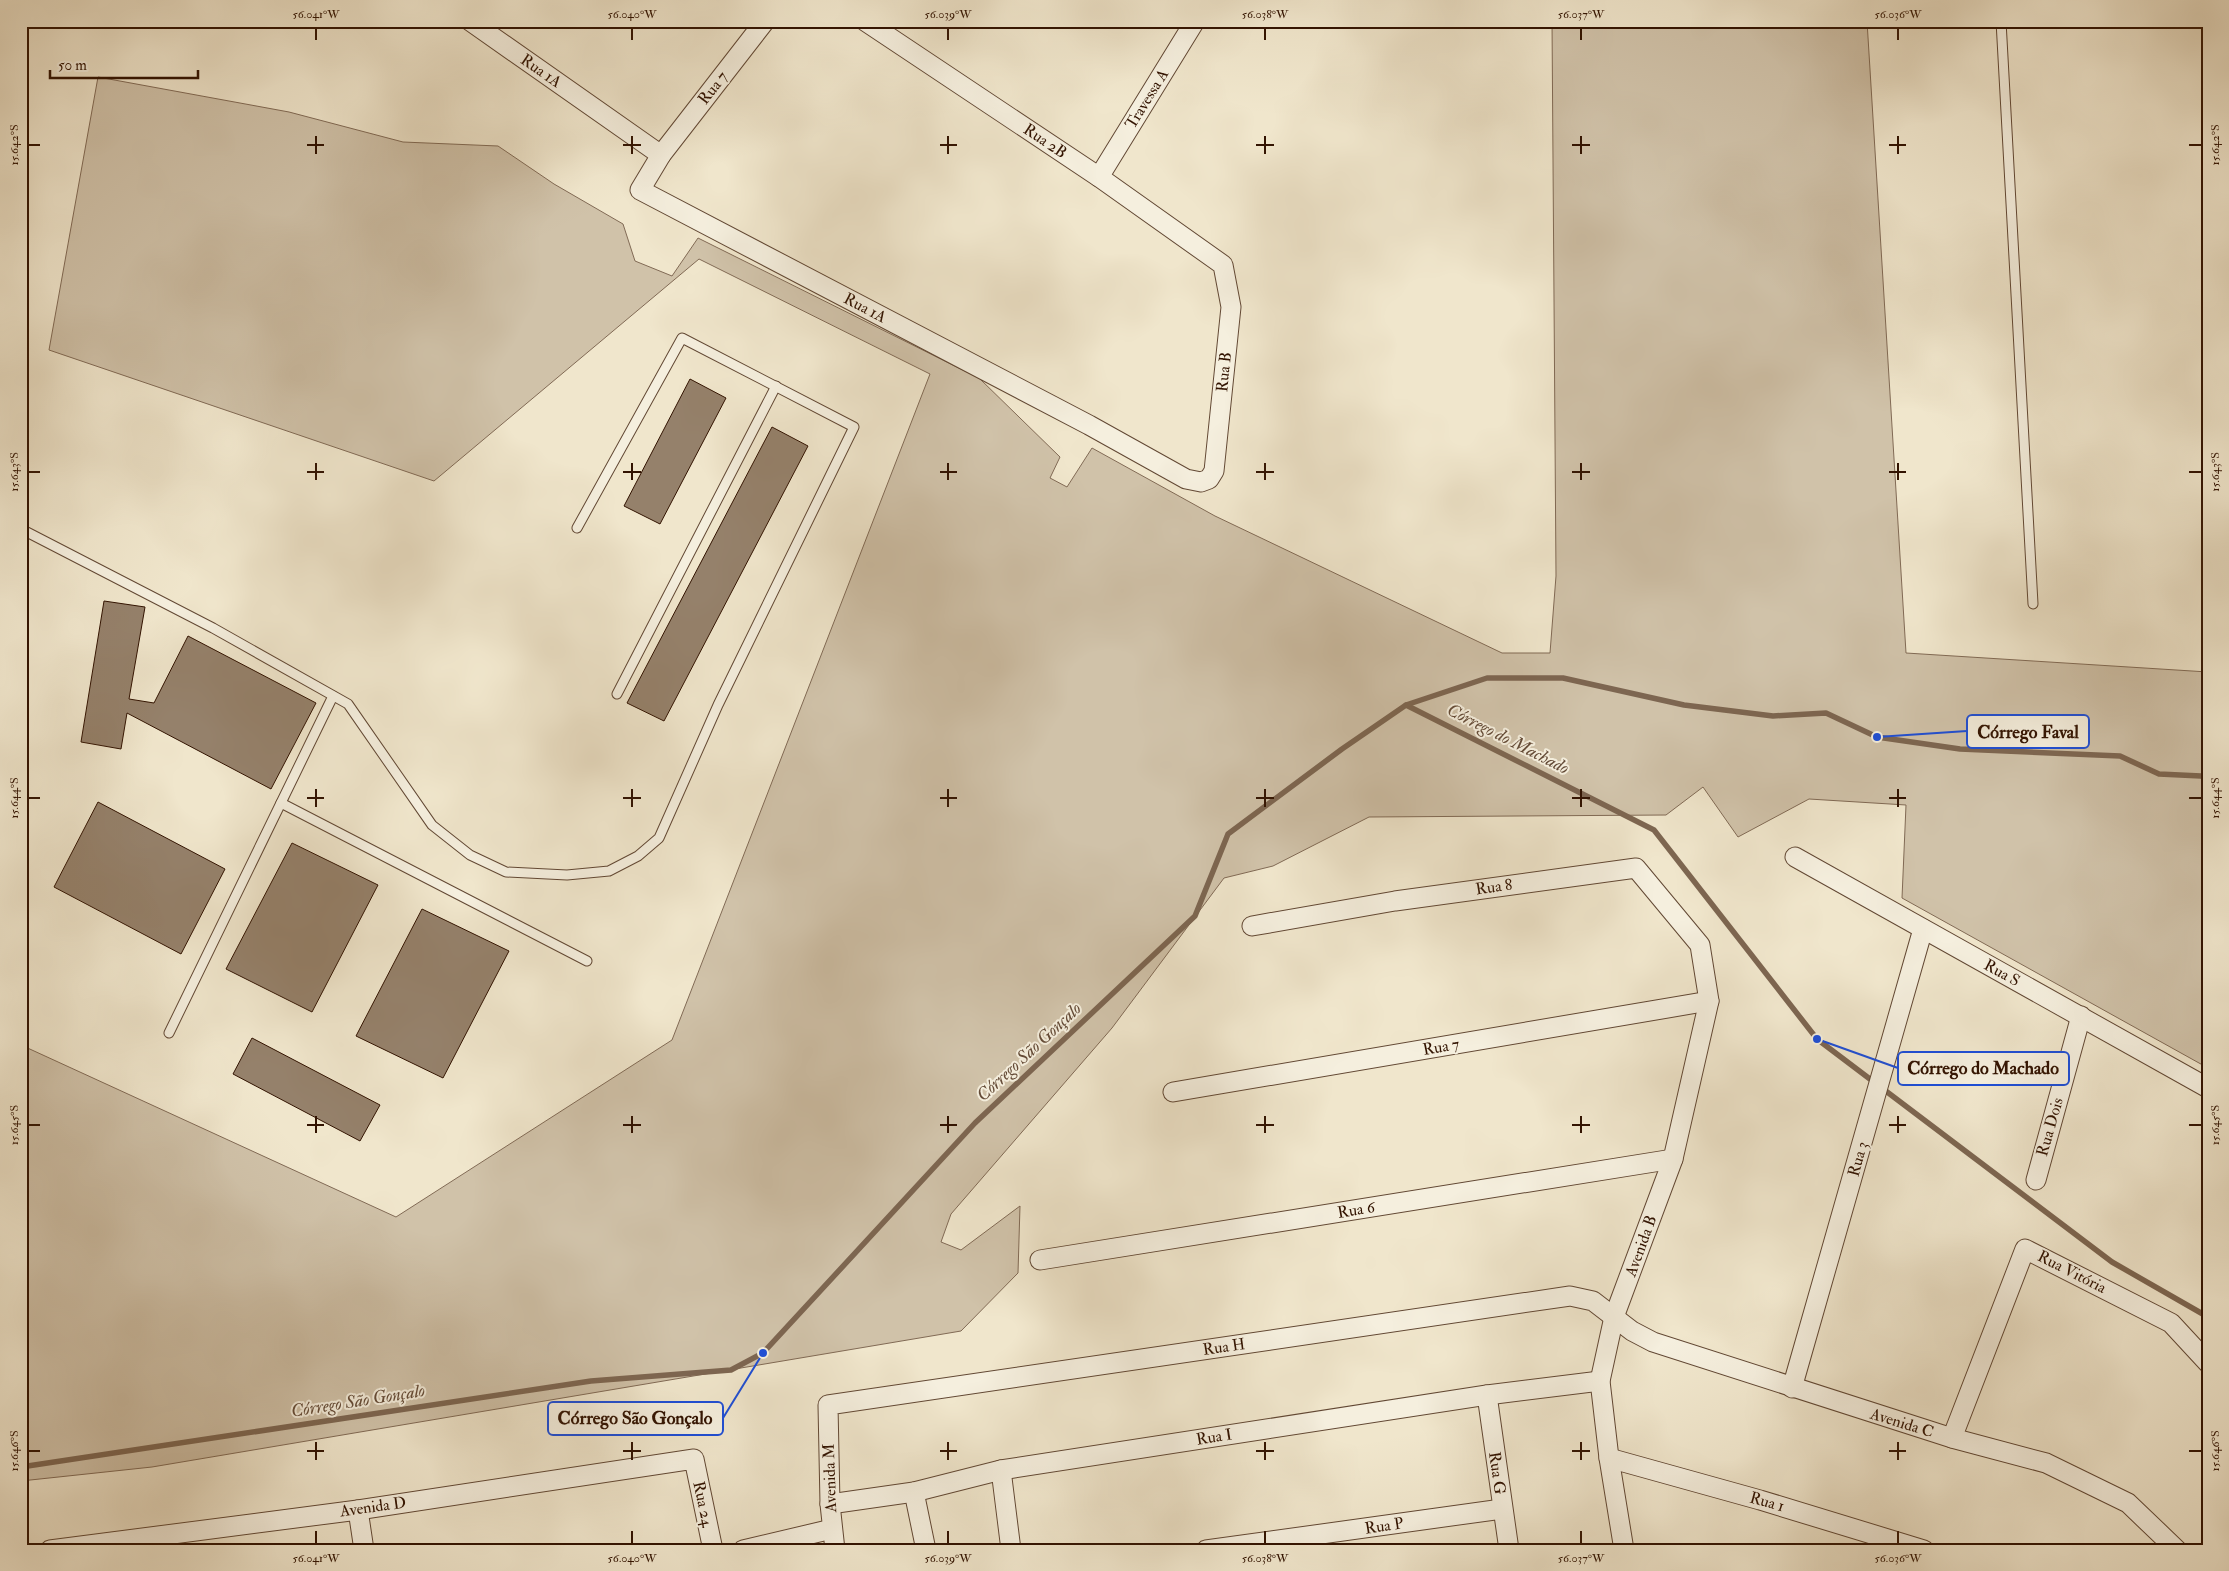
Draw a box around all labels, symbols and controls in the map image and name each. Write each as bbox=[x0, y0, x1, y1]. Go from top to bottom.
text: 56.041°W bbox=[293, 7, 340, 22]
text: 56.040°W bbox=[608, 7, 657, 22]
text: 56.039°W bbox=[925, 7, 972, 22]
text: 56.038°W bbox=[1242, 7, 1289, 22]
text: 56.037°W bbox=[1558, 7, 1605, 22]
text: 56.036°W bbox=[1875, 7, 1922, 22]
scale bar bbox=[50, 48, 198, 80]
street label: Rua 1A bbox=[517, 50, 565, 92]
text: 50 m bbox=[58, 56, 87, 75]
street label: Travessa A bbox=[1121, 65, 1173, 133]
street label: Rua 7 bbox=[694, 67, 733, 109]
street label: Rua 2B bbox=[1019, 119, 1071, 163]
text: 15.642°S bbox=[7, 124, 22, 166]
text: 15.642°S bbox=[2208, 124, 2223, 166]
street label: Rua 1A bbox=[840, 289, 890, 327]
street label: Rua B bbox=[1212, 351, 1236, 393]
text: 15.643°S bbox=[7, 452, 22, 492]
text: 15.643°S bbox=[2208, 452, 2223, 492]
water label: Córrego do Machado bbox=[1443, 698, 1573, 780]
callout: Córrego Faval bbox=[1967, 715, 2089, 748]
text: Córrego Faval bbox=[1977, 721, 2079, 744]
text: 15.644°S bbox=[7, 777, 22, 819]
text: 15.644°S bbox=[2208, 777, 2223, 819]
street label: Rua 8 bbox=[1474, 874, 1514, 899]
street label: Rua S bbox=[1980, 955, 2024, 991]
water label: Córrego São Gonçalo bbox=[972, 997, 1086, 1107]
street label: Rua 7 bbox=[1421, 1034, 1462, 1060]
callout: Córrego do Machado bbox=[1898, 1052, 2069, 1085]
text: Córrego do Machado bbox=[1907, 1057, 2059, 1080]
street label: Rua Dois bbox=[2032, 1095, 2068, 1159]
text: 15.645°S bbox=[7, 1105, 22, 1145]
text: 15.645°S bbox=[2208, 1105, 2223, 1145]
street label: Rua 3 bbox=[1843, 1139, 1873, 1179]
street label: Rua 6 bbox=[1336, 1197, 1377, 1223]
street label: Avenida B bbox=[1620, 1213, 1661, 1280]
street label: Rua Vitória bbox=[2034, 1246, 2110, 1298]
street label: Rua H bbox=[1202, 1334, 1246, 1360]
water label: Córrego São Gonçalo bbox=[289, 1379, 427, 1423]
callout: Córrego São Gonçalo bbox=[548, 1402, 723, 1435]
street label: Avenida C bbox=[1867, 1404, 1936, 1442]
text: Córrego São Gonçalo bbox=[558, 1407, 713, 1430]
street label: Rua I bbox=[1195, 1424, 1233, 1450]
text: 15.646°S bbox=[7, 1430, 22, 1472]
text: 15.646°S bbox=[2208, 1430, 2223, 1472]
street label: Avenida M bbox=[819, 1443, 841, 1514]
street label: Rua G bbox=[1484, 1450, 1510, 1496]
street label: Rua 24 bbox=[688, 1479, 718, 1530]
street label: Rua 1 bbox=[1747, 1488, 1787, 1516]
street label: Avenida D bbox=[338, 1492, 407, 1522]
street label: Rua P bbox=[1363, 1513, 1405, 1539]
text: 56.041°W bbox=[293, 1551, 340, 1566]
text: 56.040°W bbox=[608, 1551, 657, 1566]
text: 56.039°W bbox=[925, 1551, 972, 1566]
text: 56.038°W bbox=[1242, 1551, 1289, 1566]
text: 56.037°W bbox=[1558, 1551, 1605, 1566]
text: 56.036°W bbox=[1875, 1551, 1922, 1566]

